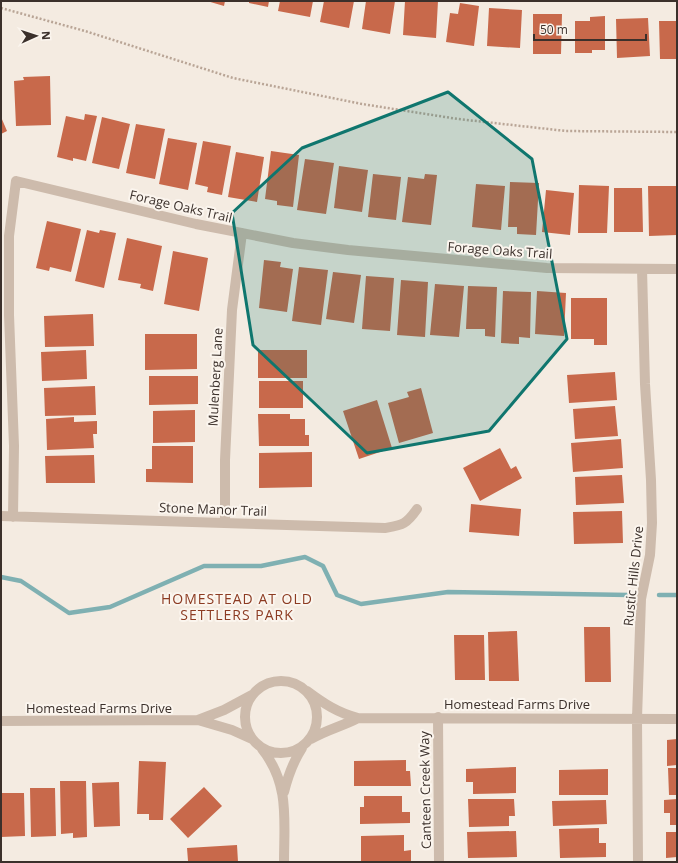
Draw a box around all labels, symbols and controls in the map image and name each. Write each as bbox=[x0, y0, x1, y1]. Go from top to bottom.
north arrow bbox=[16, 16, 56, 56]
scale bar bbox=[534, 16, 646, 42]
text: 50 m bbox=[540, 21, 568, 38]
text: N bbox=[39, 31, 54, 40]
street label: Forage Oaks Trail bbox=[128, 185, 234, 227]
street label: Forage Oaks Trail bbox=[447, 237, 553, 263]
street label: Mulenberg Lane bbox=[203, 327, 227, 427]
street label: Stone Manor Trail bbox=[159, 498, 267, 520]
street label: Rustic Hills Drive bbox=[619, 525, 647, 627]
district label: HOMESTEAD AT OLD SETTLERS PARK bbox=[161, 589, 313, 624]
street label: Homestead Farms Drive bbox=[444, 695, 590, 713]
street label: Homestead Farms Drive bbox=[26, 699, 172, 717]
street label: Canteen Creek Way bbox=[415, 730, 435, 849]

